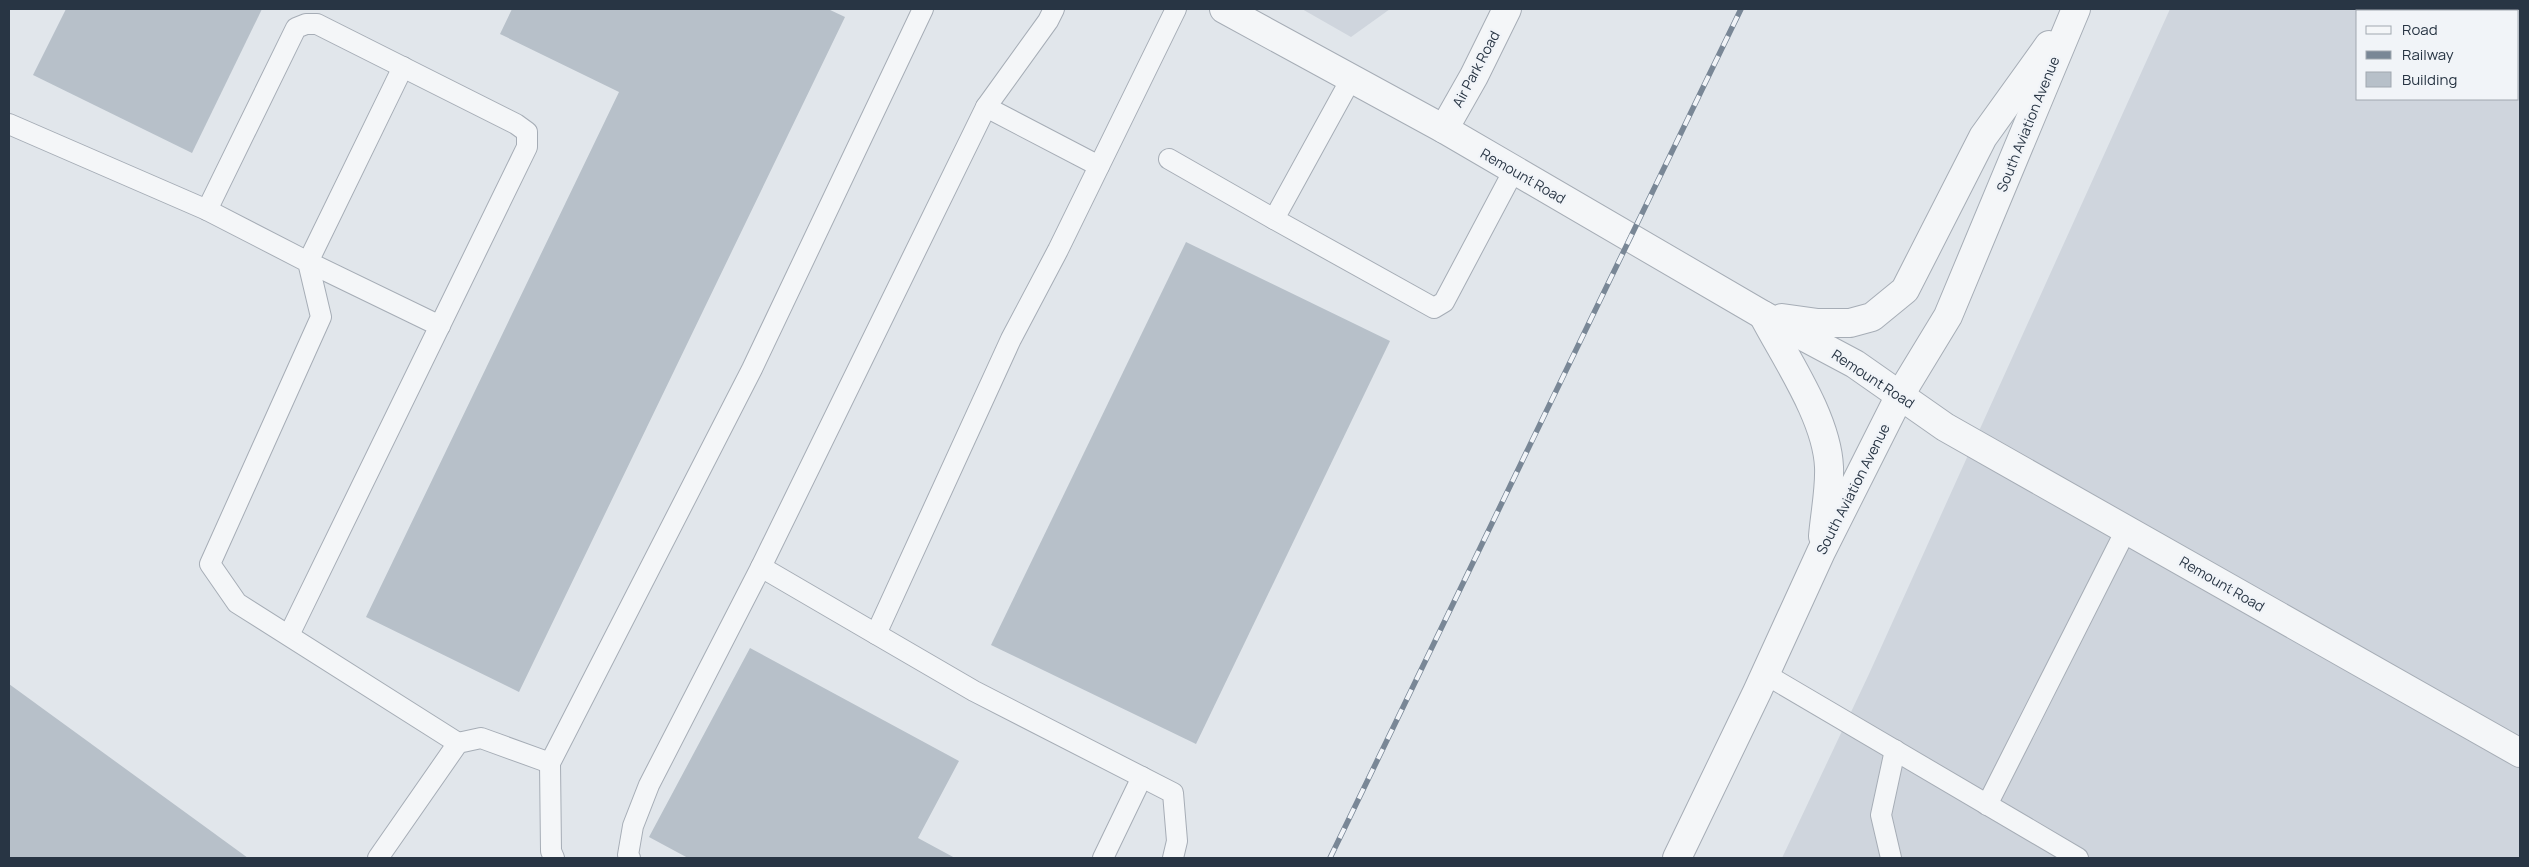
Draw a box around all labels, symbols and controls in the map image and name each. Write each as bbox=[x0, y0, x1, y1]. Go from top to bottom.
legend bbox=[2356, 10, 2519, 100]
text: Road bbox=[2402, 19, 2438, 40]
street label: Air Park Road bbox=[1447, 27, 1504, 110]
text: Railway bbox=[2402, 44, 2454, 65]
street label: South Aviation Avenue bbox=[1992, 53, 2063, 194]
text: Building bbox=[2402, 69, 2457, 90]
street label: Remount Road bbox=[1477, 144, 1569, 208]
street label: Remount Road bbox=[1828, 345, 1918, 412]
street label: South Aviation Avenue bbox=[1811, 420, 1894, 558]
street label: Remount Road bbox=[2176, 552, 2268, 616]

